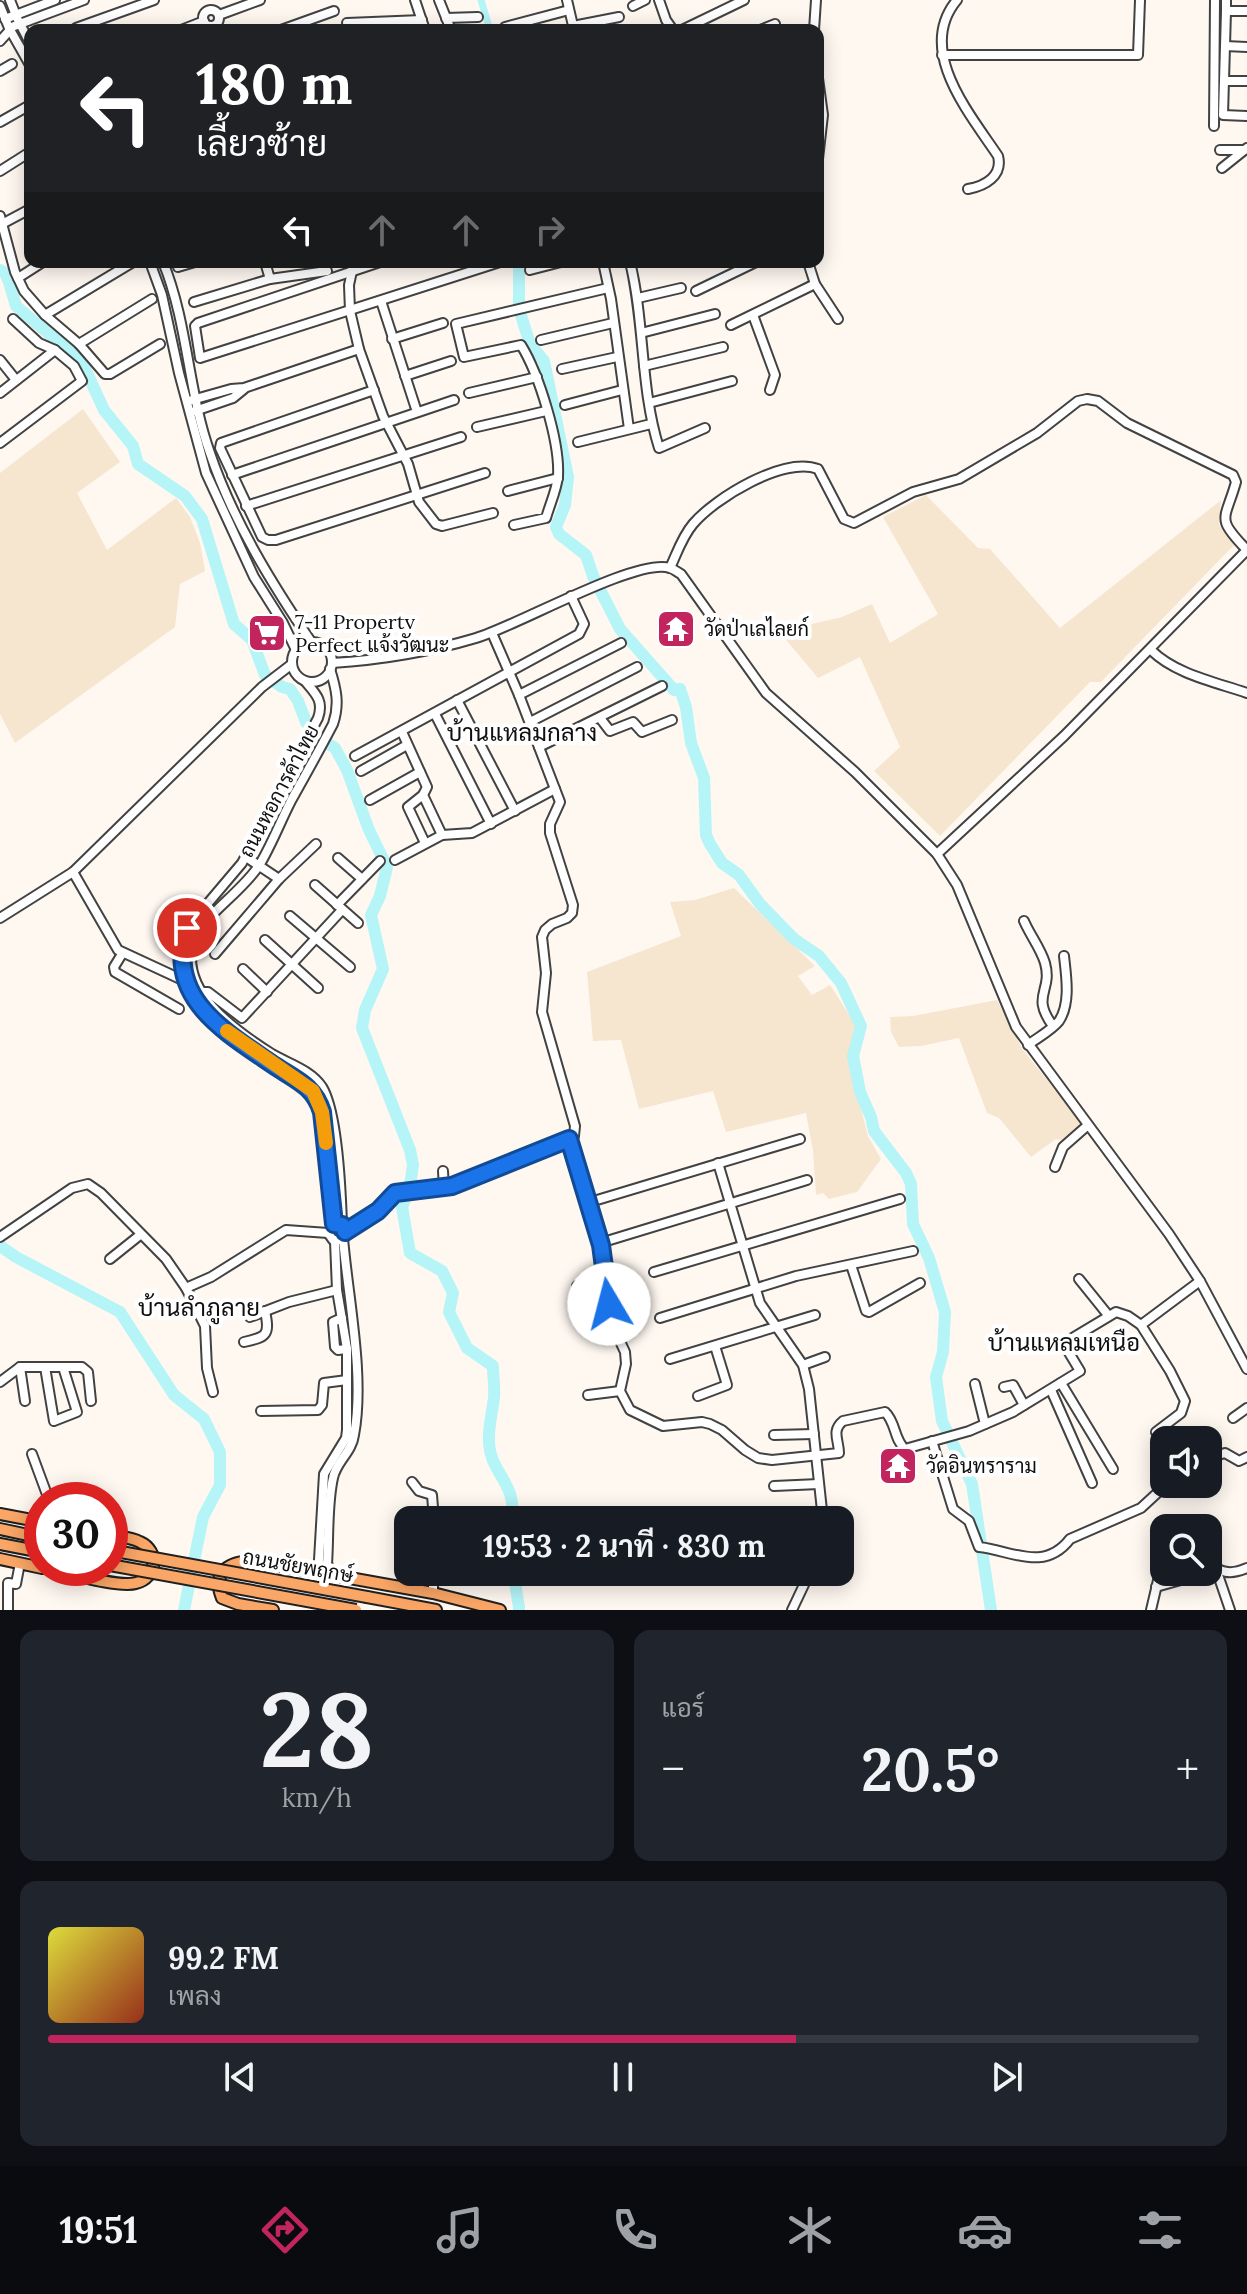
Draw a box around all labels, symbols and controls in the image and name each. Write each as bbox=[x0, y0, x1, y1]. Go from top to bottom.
text: 180 m bbox=[196, 48, 353, 119]
icon: left bbox=[64, 56, 168, 160]
text: เลี้ยวซ้าย bbox=[196, 120, 327, 166]
icon: left bbox=[276, 208, 320, 252]
icon: ahead bbox=[360, 208, 404, 252]
icon: ahead bbox=[444, 208, 488, 252]
icon: right bbox=[528, 208, 572, 252]
temple icon: วัดป่าเลไลยก์ bbox=[655, 608, 697, 650]
place label: 7-11 Property Perfect แจ้งวัฒนะ bbox=[295, 609, 449, 657]
supermarket icon: 7-11 Property Perfect แจ้งวัฒนะ bbox=[246, 612, 288, 654]
place label: วัดป่าเลไลยก์ bbox=[704, 615, 809, 641]
district label: บ้านแหลมกลาง bbox=[447, 717, 597, 748]
street label: ถนนหอการค้าไทย bbox=[233, 720, 324, 861]
pin bbox=[153, 894, 221, 962]
icon: arrive bbox=[165, 906, 209, 950]
position arrow bbox=[567, 1262, 651, 1346]
district label: บ้านลำภูลาย bbox=[138, 1292, 260, 1325]
district label: บ้านแหลมเหนือ bbox=[988, 1327, 1140, 1358]
map controls bbox=[1150, 1426, 1222, 1586]
button: sound bbox=[1150, 1426, 1222, 1498]
temple icon: วัดอินทราราม bbox=[877, 1445, 919, 1487]
place label: วัดอินทราราม bbox=[926, 1453, 1037, 1478]
speed limit sign: 30 bbox=[24, 1482, 128, 1586]
button: search bbox=[1150, 1514, 1222, 1586]
text: 19:53 · 2 นาที · 830 m bbox=[483, 1527, 765, 1565]
street label: ถนนชัยพฤกษ์ bbox=[241, 1543, 356, 1588]
text: 28 bbox=[259, 1662, 374, 1795]
text: แอร์ bbox=[662, 1691, 704, 1724]
text: 20.5° bbox=[861, 1731, 999, 1807]
text: − bbox=[662, 1741, 685, 1797]
text: + bbox=[1176, 1741, 1199, 1797]
text: km/h bbox=[282, 1781, 352, 1814]
text: 99.2 FM bbox=[168, 1939, 279, 1977]
text: เพลง bbox=[168, 1979, 222, 2012]
icon: previous bbox=[218, 2055, 262, 2099]
icon: pause bbox=[601, 2055, 645, 2099]
icon: next bbox=[985, 2055, 1029, 2099]
icon: directions bbox=[257, 2202, 313, 2258]
icon: music bbox=[432, 2202, 488, 2258]
icon: phone bbox=[607, 2202, 663, 2258]
icon: climate bbox=[782, 2202, 838, 2258]
icon: car bbox=[957, 2202, 1013, 2258]
icon: filters bbox=[1132, 2202, 1188, 2258]
text: 19:51 bbox=[59, 2207, 138, 2253]

